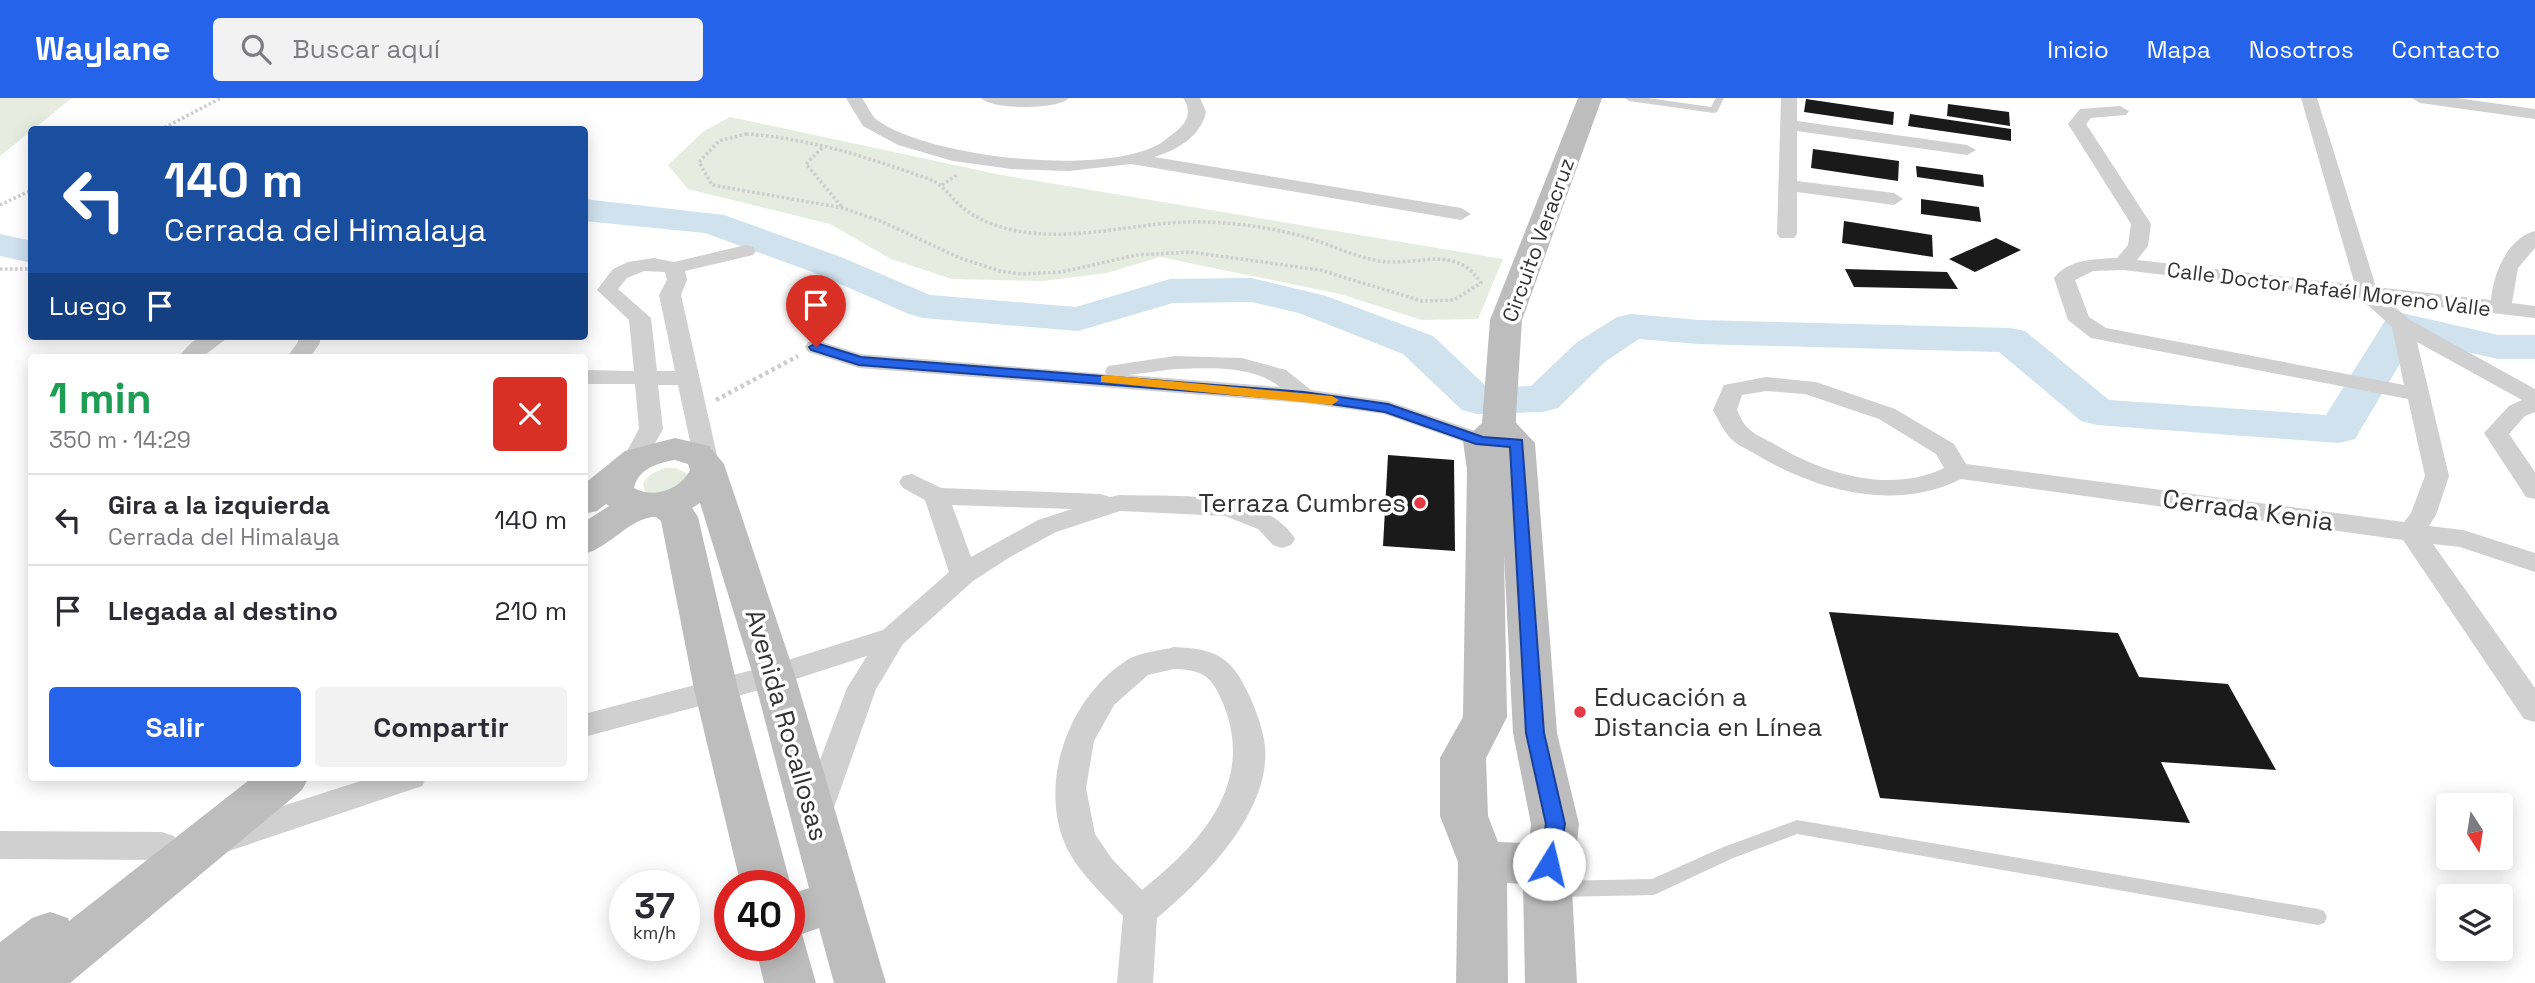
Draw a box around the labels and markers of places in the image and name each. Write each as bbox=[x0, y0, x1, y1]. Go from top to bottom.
pin bbox=[786, 275, 846, 347]
place label: Terraza Cumbres bbox=[1199, 486, 1406, 520]
marker: Terraza Cumbres bbox=[1412, 495, 1428, 511]
place label: Educación a Distancia en Línea bbox=[1594, 680, 1822, 744]
marker: Educación a Distancia en Línea bbox=[1572, 704, 1588, 720]

